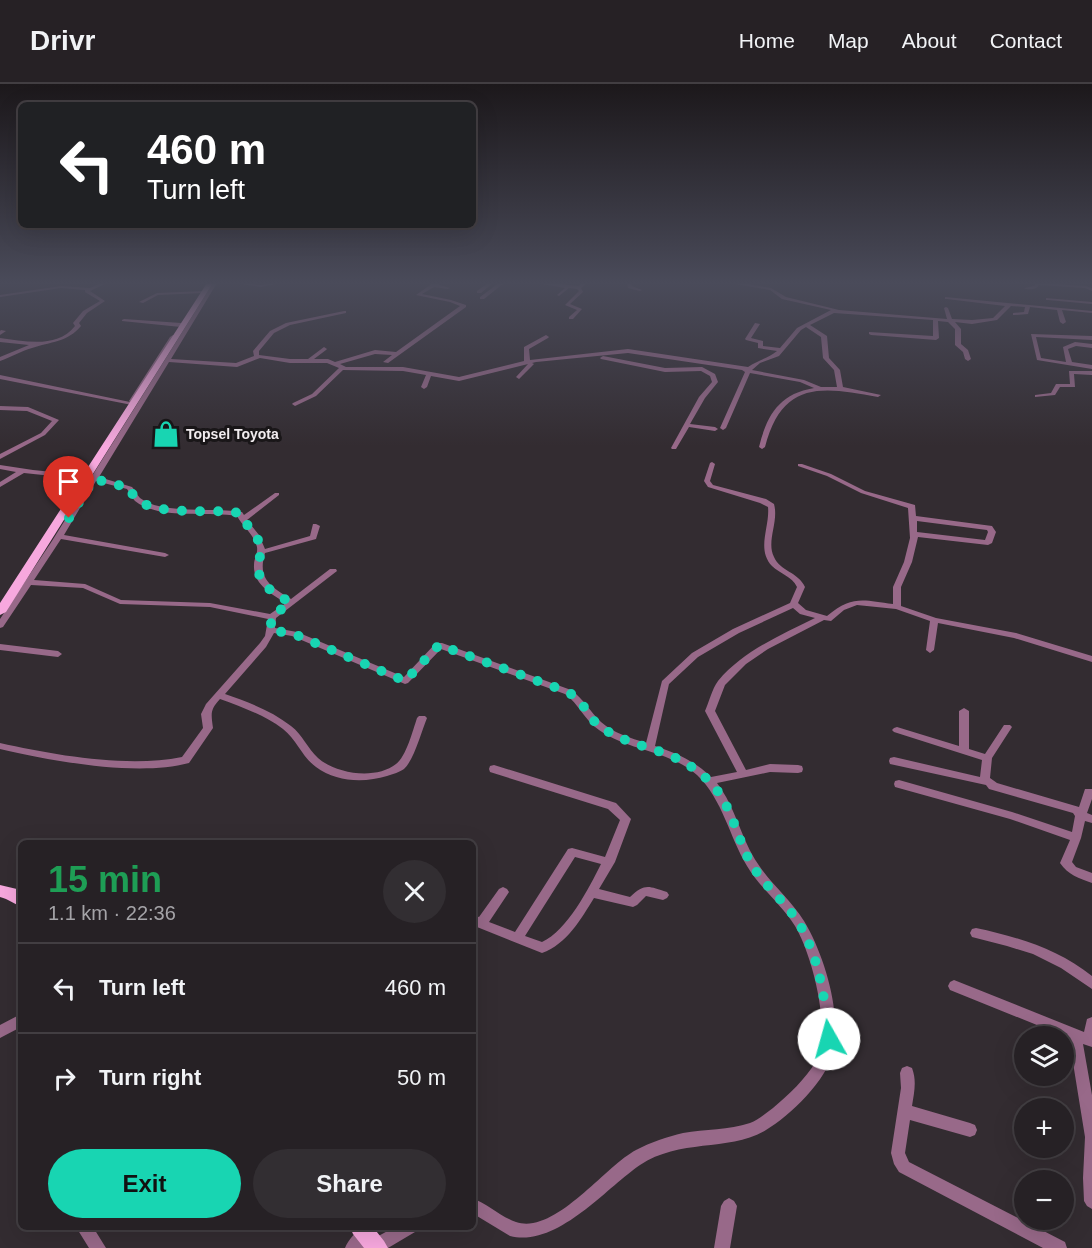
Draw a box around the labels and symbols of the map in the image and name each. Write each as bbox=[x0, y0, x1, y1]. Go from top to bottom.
shop icon: Topsel Toyota bbox=[151, 419, 181, 449]
place label: Topsel Toyota bbox=[186, 426, 279, 442]
pin bbox=[43, 456, 94, 518]
position arrow bbox=[797, 1007, 861, 1071]

